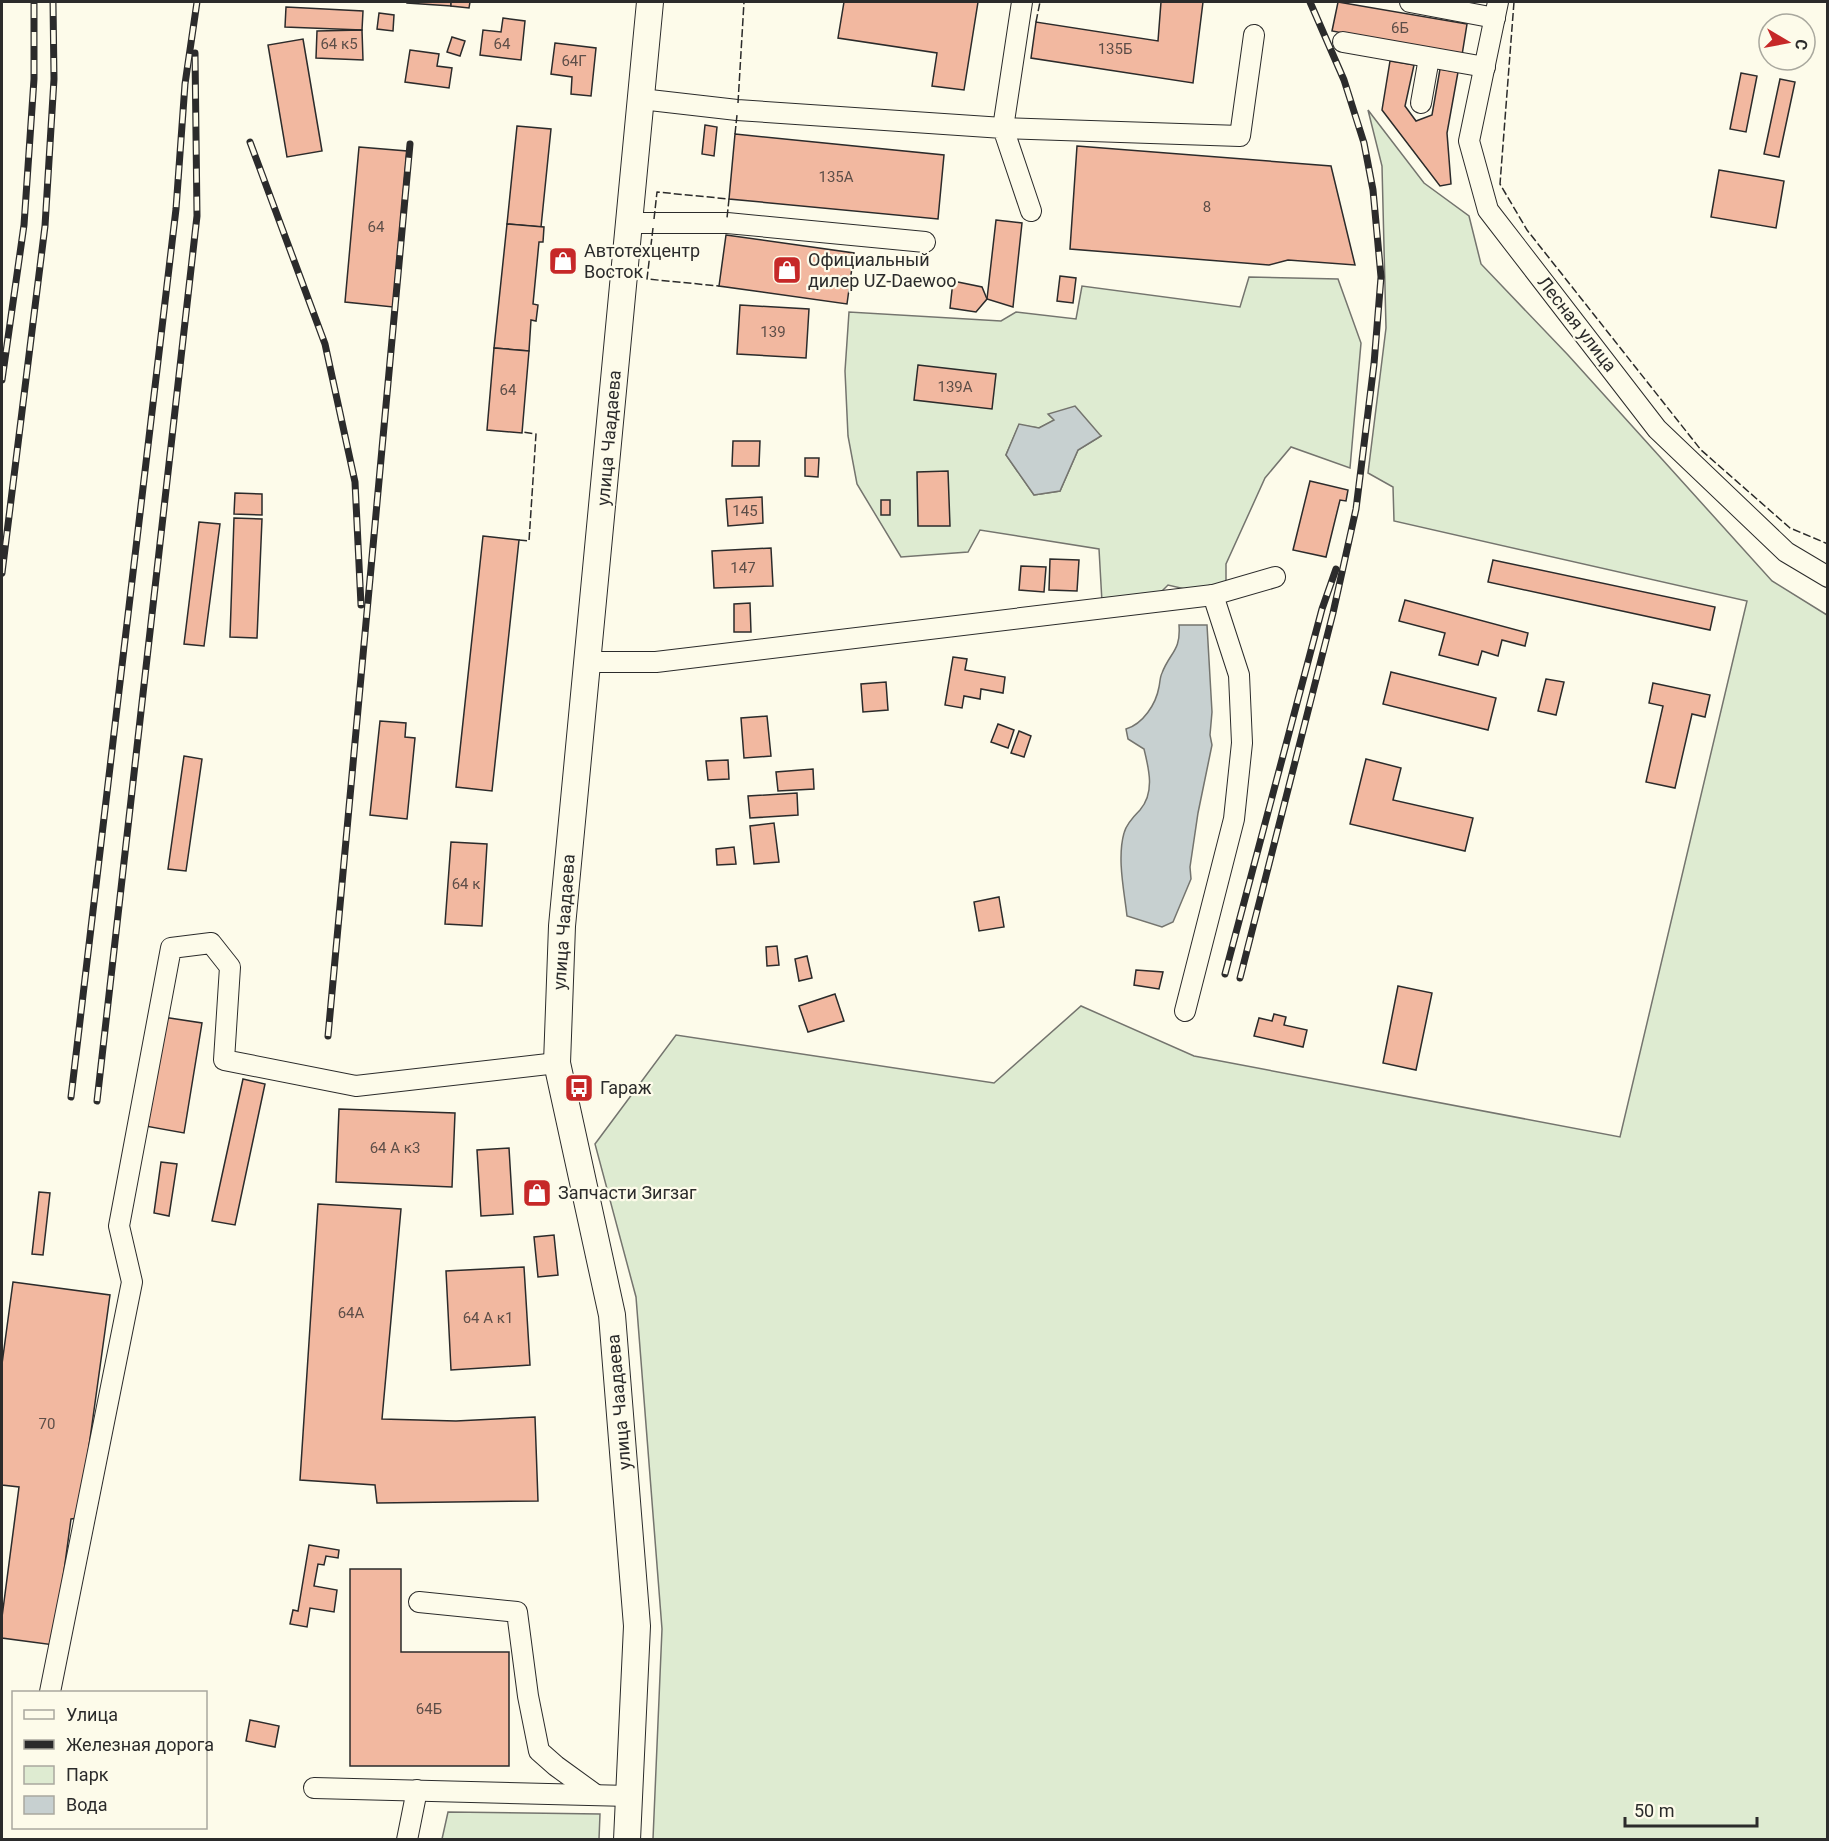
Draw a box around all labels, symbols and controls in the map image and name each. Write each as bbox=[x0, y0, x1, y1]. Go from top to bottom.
north arrow bbox=[1757, 12, 1817, 72]
house number: 6Б bbox=[1391, 19, 1409, 37]
house number: 64 к5 bbox=[320, 35, 358, 53]
house number: 64 bbox=[494, 35, 511, 53]
text: С bbox=[1791, 38, 1812, 51]
house number: 135Б bbox=[1098, 40, 1132, 58]
house number: 64Г bbox=[561, 52, 587, 70]
house number: 135А bbox=[818, 168, 854, 186]
house number: 8 bbox=[1203, 198, 1211, 216]
house number: 64 bbox=[368, 218, 385, 236]
place label: Автотехцентр Восток bbox=[584, 240, 700, 282]
shop icon: Автотехцентр Восток bbox=[547, 245, 579, 277]
place label: Официальный дилер UZ-Daewoo bbox=[808, 249, 956, 291]
shop icon: Официальный дилер UZ-Daewoo bbox=[771, 254, 803, 286]
street label: Лесная улица bbox=[1534, 272, 1621, 376]
house number: 139 bbox=[760, 323, 786, 341]
street label: улица Чаадаева bbox=[592, 369, 625, 507]
house number: 139А bbox=[937, 378, 973, 396]
house number: 64 bbox=[500, 381, 517, 399]
house number: 145 bbox=[732, 502, 758, 520]
house number: 147 bbox=[730, 559, 756, 577]
street label: улица Чаадаева bbox=[548, 853, 579, 991]
house number: 64 к bbox=[452, 875, 480, 893]
bus stop icon: Гараж bbox=[563, 1072, 595, 1104]
place label: Гараж bbox=[600, 1077, 652, 1098]
house number: 64 А к3 bbox=[370, 1139, 420, 1157]
shop icon: Запчасти Зигзаг bbox=[521, 1177, 553, 1209]
place label: Запчасти Зигзаг bbox=[558, 1182, 697, 1203]
house number: 64А bbox=[338, 1304, 365, 1322]
house number: 64 А к1 bbox=[463, 1309, 513, 1327]
street label: улица Чаадаева bbox=[602, 1333, 635, 1471]
house number: 70 bbox=[39, 1415, 55, 1433]
legend bbox=[12, 1691, 207, 1829]
house number: 64Б bbox=[416, 1700, 442, 1718]
text: Улица bbox=[66, 1704, 118, 1725]
text: Железная дорога bbox=[66, 1734, 214, 1755]
text: Парк bbox=[66, 1764, 109, 1785]
scale bar bbox=[1625, 1790, 1757, 1828]
text: Вода bbox=[66, 1794, 108, 1815]
text: 50 m bbox=[1634, 1800, 1674, 1821]

